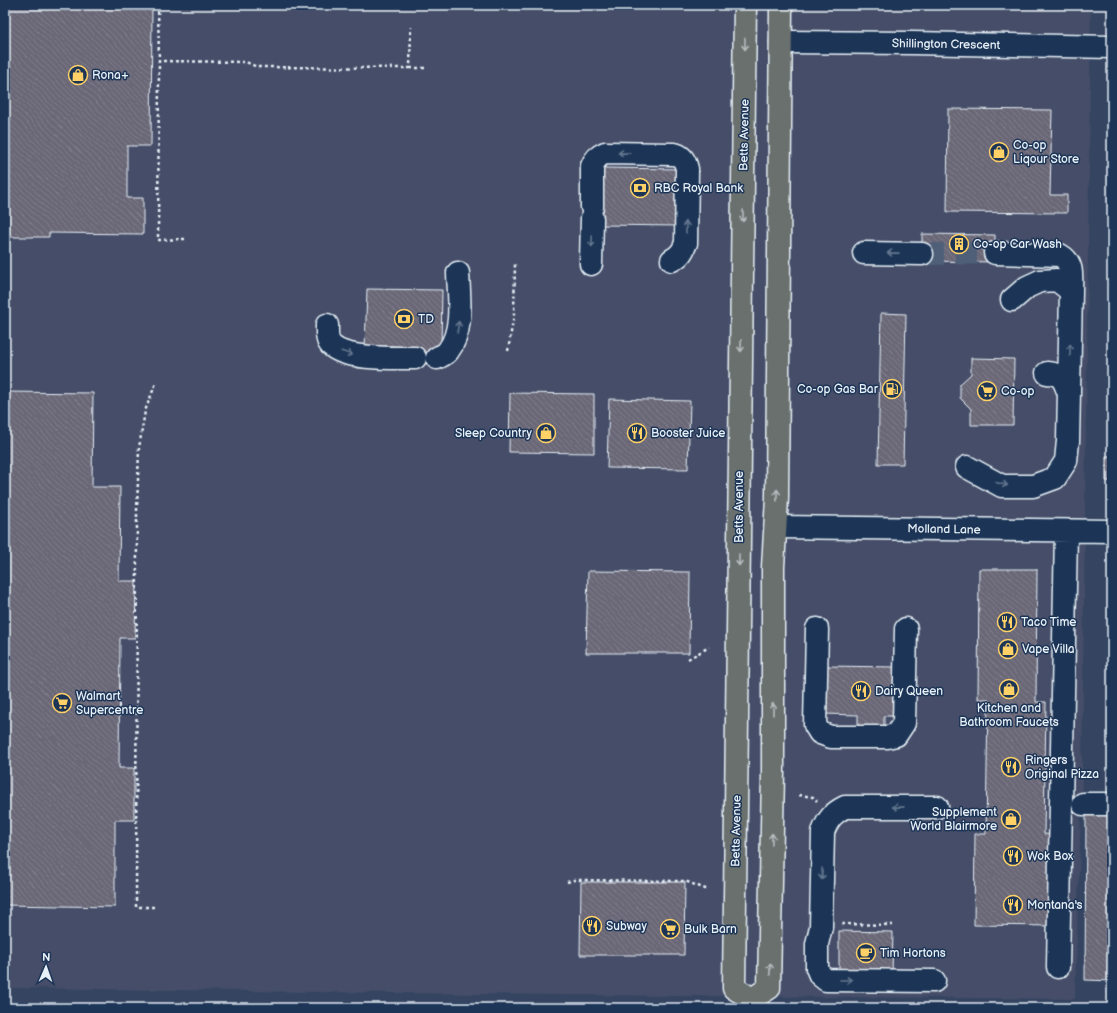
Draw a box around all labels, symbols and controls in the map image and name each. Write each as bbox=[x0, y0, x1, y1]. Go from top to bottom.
street label: Shillington Crescent bbox=[892, 36, 1001, 53]
one-way arrow bbox=[741, 37, 749, 50]
shop icon: Rona+ bbox=[67, 64, 89, 86]
place label: Rona+ bbox=[92, 68, 129, 83]
street label: Betts Avenue bbox=[736, 99, 753, 171]
place label: Co-op Liqour Store bbox=[1013, 138, 1079, 167]
shop icon: Co-op Liqour Store bbox=[988, 141, 1010, 163]
one-way arrow bbox=[618, 149, 631, 157]
bank icon: RBC Royal Bank bbox=[629, 177, 651, 199]
place label: RBC Royal Bank bbox=[654, 181, 743, 196]
one-way arrow bbox=[739, 209, 747, 222]
one-way arrow bbox=[682, 221, 690, 234]
building icon: Co-op Car Wash bbox=[948, 233, 970, 255]
one-way arrow bbox=[588, 234, 595, 247]
place label: Co-op Car Wash bbox=[973, 237, 1062, 252]
one-way arrow bbox=[887, 249, 900, 257]
bank icon: TD bbox=[393, 308, 415, 330]
place label: TD bbox=[418, 312, 434, 327]
one-way arrow bbox=[454, 321, 462, 334]
one-way arrow bbox=[737, 339, 745, 352]
one-way arrow bbox=[1066, 344, 1074, 357]
one-way arrow bbox=[340, 350, 353, 357]
fuel station icon: Co-op Gas Bar bbox=[881, 378, 903, 400]
supermarket icon: Co-op bbox=[976, 380, 998, 402]
place label: Co-op Gas Bar bbox=[797, 382, 879, 397]
place label: Co-op bbox=[1001, 384, 1035, 399]
shop icon: Sleep Country bbox=[535, 422, 557, 444]
restaurant icon: Booster Juice bbox=[626, 422, 648, 444]
place label: Sleep Country bbox=[455, 426, 533, 441]
place label: Booster Juice bbox=[651, 426, 725, 441]
street label: Betts Avenue bbox=[732, 471, 747, 543]
one-way arrow bbox=[995, 481, 1008, 488]
one-way arrow bbox=[773, 489, 781, 502]
street label: Molland Lane bbox=[907, 521, 981, 538]
one-way arrow bbox=[735, 553, 743, 566]
restaurant icon: Taco Time bbox=[996, 611, 1018, 633]
place label: Taco Time bbox=[1021, 615, 1076, 630]
shop icon: Vape Villa bbox=[997, 638, 1019, 660]
place label: Vape Villa bbox=[1022, 642, 1075, 657]
shop icon: Kitchen and Bathroom Faucets bbox=[998, 678, 1020, 700]
restaurant icon: Dairy Queen bbox=[850, 680, 872, 702]
place label: Dairy Queen bbox=[875, 684, 943, 699]
place label: Walmart Supercentre bbox=[76, 689, 143, 718]
supermarket icon: Walmart Supercentre bbox=[51, 692, 73, 714]
place label: Kitchen and Bathroom Faucets bbox=[959, 701, 1059, 730]
one-way arrow bbox=[769, 703, 777, 716]
place label: Ringers Original Pizza bbox=[1025, 753, 1099, 782]
restaurant icon: Ringers Original Pizza bbox=[1000, 756, 1022, 778]
street label: Betts Avenue bbox=[728, 795, 745, 867]
one-way arrow bbox=[892, 803, 905, 811]
place label: Supplement World Blairmore bbox=[910, 805, 997, 834]
shop icon: Supplement World Blairmore bbox=[1000, 808, 1022, 830]
one-way arrow bbox=[768, 833, 776, 846]
restaurant icon: Wok Box bbox=[1002, 845, 1024, 867]
place label: Wok Box bbox=[1027, 849, 1074, 864]
one-way arrow bbox=[819, 867, 826, 880]
restaurant icon: Montana's bbox=[1002, 894, 1024, 916]
place label: Montana's bbox=[1027, 898, 1083, 913]
restaurant icon: Subway bbox=[581, 915, 603, 937]
supermarket icon: Bulk Barn bbox=[659, 918, 681, 940]
place label: Subway bbox=[606, 919, 647, 934]
place label: Bulk Barn bbox=[684, 922, 737, 937]
cafe icon: Tim Hortons bbox=[855, 942, 877, 964]
place label: Tim Hortons bbox=[880, 946, 946, 961]
north arrow bbox=[26, 947, 66, 987]
text: N bbox=[42, 951, 51, 964]
one-way arrow bbox=[766, 963, 773, 976]
one-way arrow bbox=[839, 976, 852, 984]

